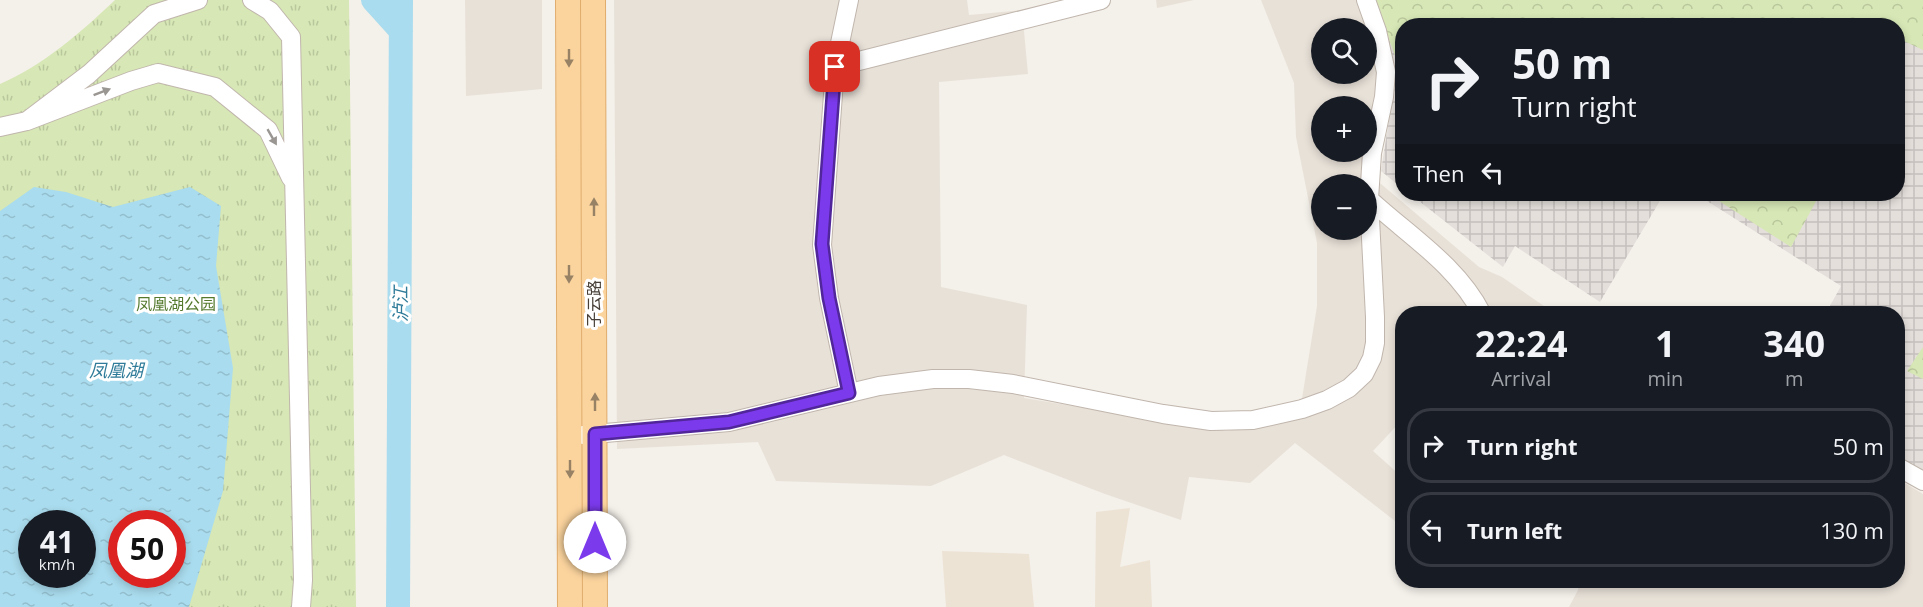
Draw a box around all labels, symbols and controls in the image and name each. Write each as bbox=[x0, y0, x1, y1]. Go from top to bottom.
map controls bbox=[1311, 18, 1377, 240]
button: search bbox=[1311, 18, 1377, 84]
text: 50 m bbox=[1512, 34, 1612, 91]
pin bbox=[809, 41, 860, 92]
icon: right bbox=[1413, 42, 1491, 120]
one-way arrow bbox=[564, 49, 573, 68]
icon: arrive bbox=[818, 50, 851, 83]
one-way arrow bbox=[93, 87, 111, 97]
text: Turn right bbox=[1512, 88, 1637, 125]
button: + bbox=[1311, 96, 1377, 162]
one-way arrow bbox=[267, 129, 277, 146]
icon: left bbox=[1476, 156, 1509, 189]
text: Then bbox=[1413, 158, 1464, 188]
button: − bbox=[1311, 174, 1377, 240]
one-way arrow bbox=[589, 197, 599, 216]
one-way arrow bbox=[564, 265, 574, 284]
street label: 子云路 bbox=[583, 280, 605, 328]
water label: 泸江 bbox=[388, 284, 412, 322]
park label: 凤凰湖公园 bbox=[136, 293, 216, 315]
text: 22:24 bbox=[1475, 319, 1568, 368]
text: 1 bbox=[1655, 319, 1676, 368]
text: 340 bbox=[1763, 319, 1825, 368]
water label: 凤凰湖 bbox=[89, 358, 146, 382]
text: Arrival bbox=[1491, 365, 1551, 392]
text: min bbox=[1647, 365, 1683, 392]
text: m bbox=[1785, 365, 1803, 392]
one-way arrow bbox=[590, 392, 600, 411]
icon: right bbox=[1416, 429, 1449, 462]
text: Turn right bbox=[1467, 431, 1578, 461]
text: 50 m bbox=[1833, 431, 1884, 461]
one-way arrow bbox=[565, 460, 575, 479]
speed limit sign: 50 bbox=[108, 510, 186, 588]
position arrow bbox=[563, 510, 627, 574]
icon: left bbox=[1416, 513, 1449, 546]
text: Turn left bbox=[1467, 515, 1562, 545]
text: 130 m bbox=[1820, 515, 1884, 545]
text: 41 bbox=[40, 521, 74, 562]
text: km/h bbox=[39, 554, 75, 574]

